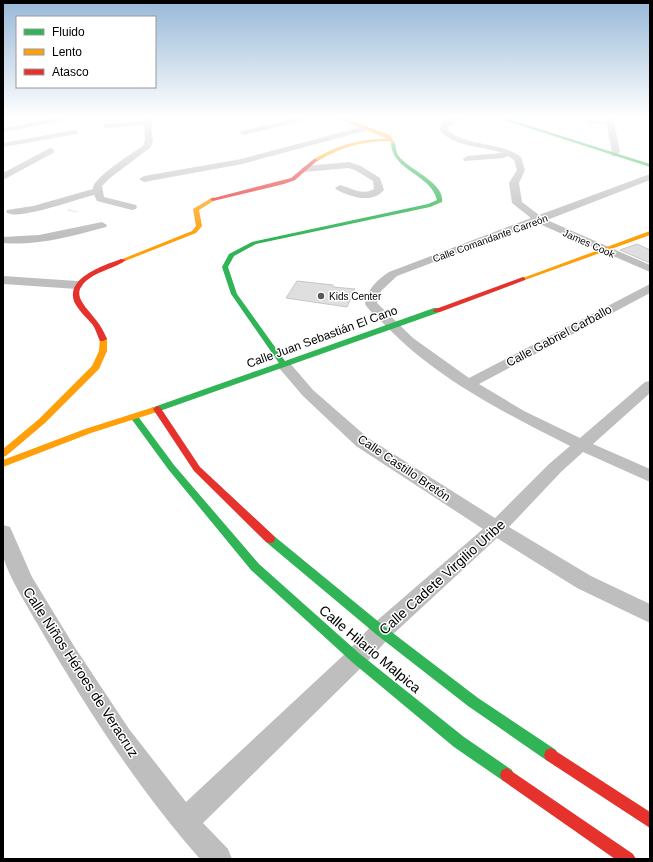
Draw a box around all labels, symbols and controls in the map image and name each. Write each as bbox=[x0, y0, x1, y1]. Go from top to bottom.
legend bbox=[16, 16, 156, 88]
text: Fluido bbox=[52, 25, 85, 39]
text: Lento bbox=[52, 45, 82, 59]
text: Atasco bbox=[52, 65, 89, 79]
street label: Calle Comandante Carreón bbox=[431, 212, 549, 264]
street label: James Cook bbox=[561, 227, 617, 260]
marker: Kids Center bbox=[316, 291, 326, 301]
place label: Kids Center bbox=[329, 291, 382, 302]
street label: Calle Gabriel Carballo bbox=[504, 302, 614, 370]
street label: Calle Juan Sebastián El Cano bbox=[245, 303, 400, 371]
street label: Calle Castillo Bretón bbox=[355, 432, 453, 504]
street label: Calle Cadete Virgilio Uribe bbox=[376, 516, 508, 638]
street label: Calle Niños Héroes de Veracruz bbox=[20, 584, 142, 760]
street label: Calle Hilario Malpica bbox=[316, 602, 424, 696]

